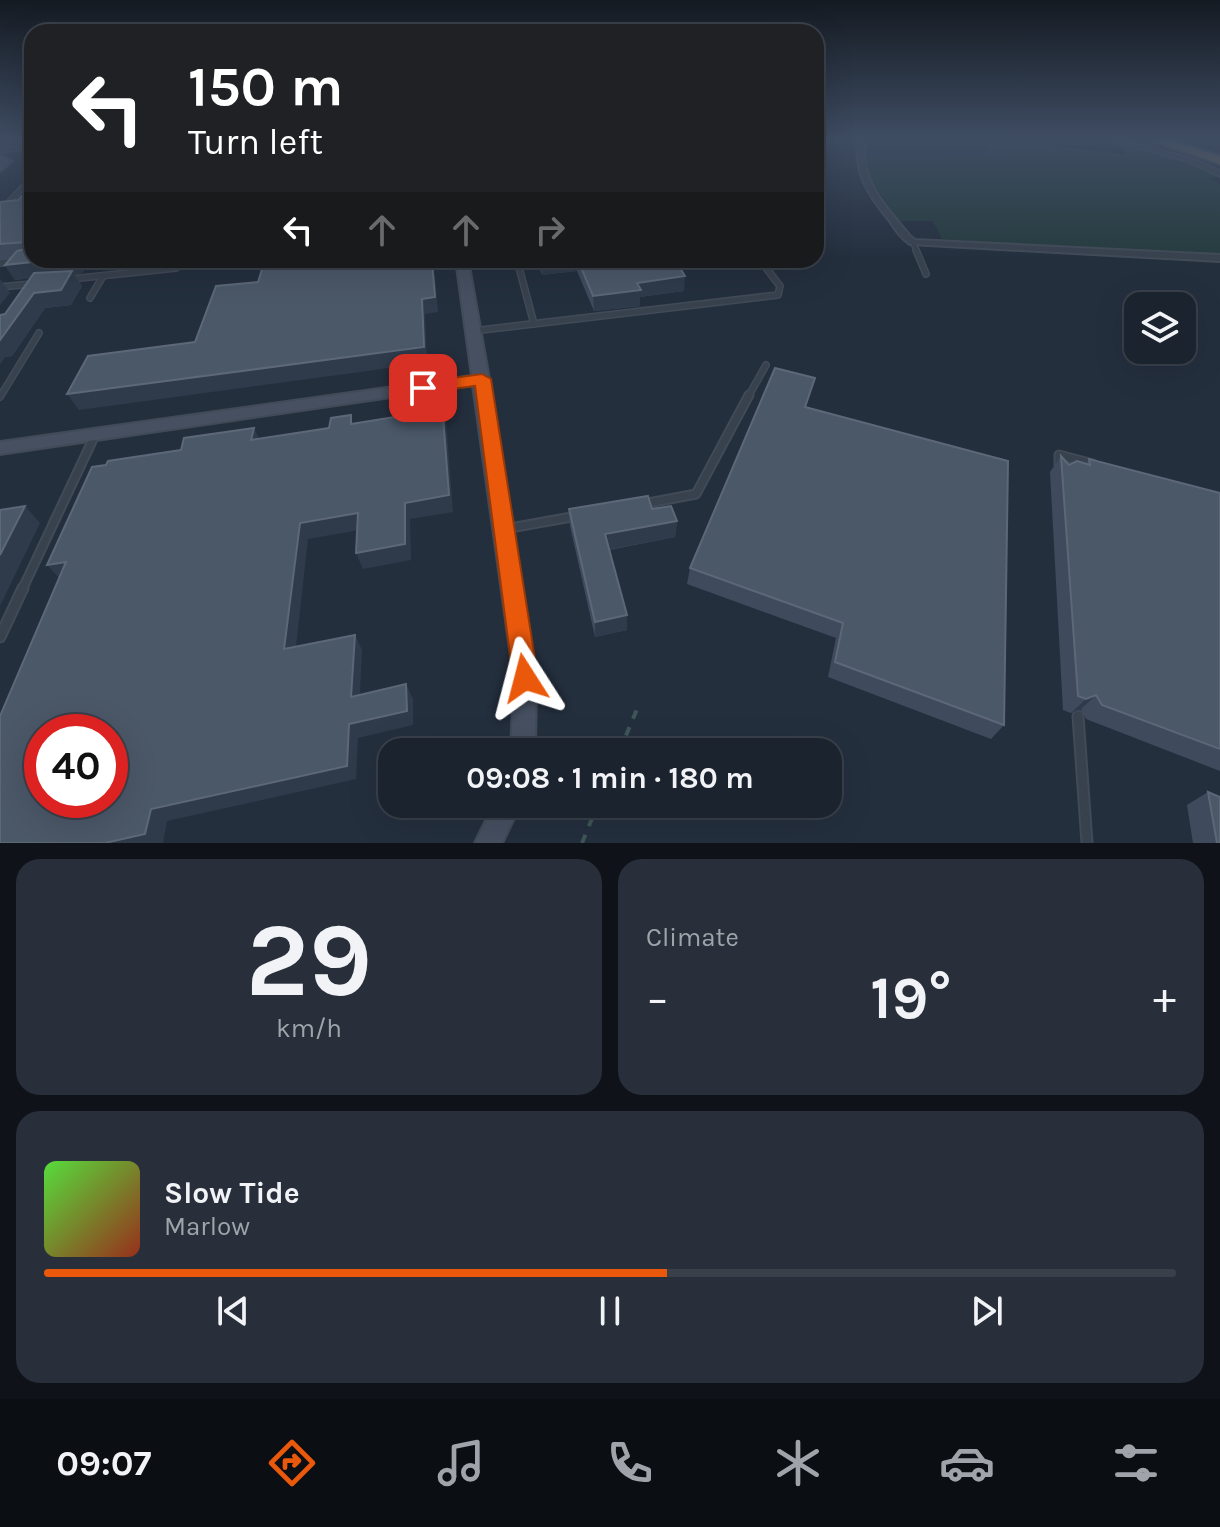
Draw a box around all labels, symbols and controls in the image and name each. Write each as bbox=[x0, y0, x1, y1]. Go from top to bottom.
text: 150 m bbox=[188, 54, 343, 119]
icon: left bbox=[56, 56, 160, 160]
text: Turn left bbox=[188, 121, 323, 163]
icon: left bbox=[276, 208, 320, 252]
icon: ahead bbox=[360, 208, 404, 252]
icon: ahead bbox=[444, 208, 488, 252]
icon: right bbox=[528, 208, 572, 252]
map controls bbox=[1124, 292, 1196, 364]
button: layers bbox=[1124, 292, 1196, 364]
pin bbox=[389, 354, 457, 422]
icon: arrive bbox=[401, 366, 445, 410]
position arrow bbox=[483, 636, 567, 720]
speed limit sign: 40 bbox=[24, 714, 128, 818]
text: 09:08 · 1 min · 180 m bbox=[466, 760, 754, 796]
text: 29 bbox=[246, 900, 372, 1021]
text: Climate bbox=[646, 922, 739, 953]
text: 19° bbox=[870, 963, 952, 1033]
text: − bbox=[646, 973, 669, 1024]
text: + bbox=[1153, 973, 1176, 1024]
text: km/h bbox=[276, 1013, 342, 1044]
text: Slow Tide bbox=[164, 1175, 300, 1211]
text: Marlow bbox=[164, 1211, 250, 1242]
icon: previous bbox=[211, 1289, 255, 1333]
icon: pause bbox=[588, 1289, 632, 1333]
icon: next bbox=[965, 1289, 1009, 1333]
icon: directions bbox=[264, 1435, 320, 1491]
icon: music bbox=[433, 1435, 489, 1491]
icon: phone bbox=[602, 1435, 658, 1491]
icon: climate bbox=[770, 1435, 826, 1491]
icon: car bbox=[939, 1435, 995, 1491]
icon: filters bbox=[1108, 1435, 1164, 1491]
text: 09:07 bbox=[56, 1442, 151, 1484]

